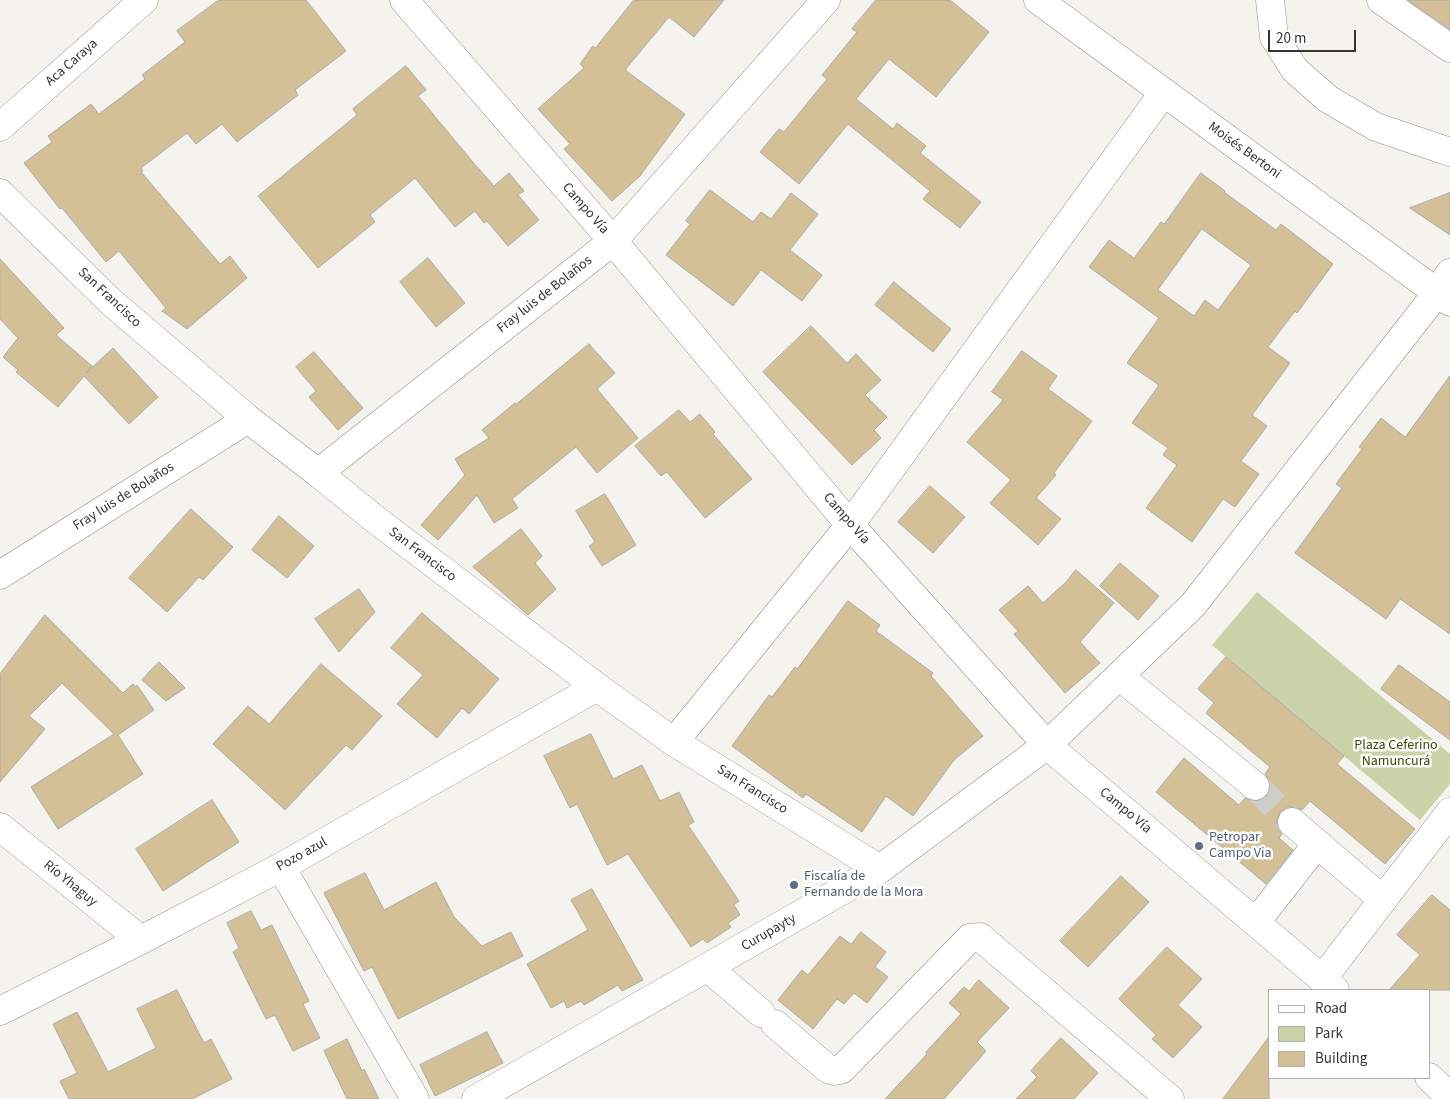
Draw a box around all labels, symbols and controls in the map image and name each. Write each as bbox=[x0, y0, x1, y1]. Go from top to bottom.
scale bar bbox=[1270, 20, 1358, 52]
text: 20 m bbox=[1276, 28, 1306, 49]
street label: Aca Caraya bbox=[42, 36, 102, 90]
street label: Moisés Bertoni bbox=[1204, 119, 1284, 183]
street label: Campo Vía bbox=[558, 180, 612, 238]
street label: Fray luis de Bolaños bbox=[494, 253, 596, 337]
street label: San Francisco bbox=[74, 264, 144, 332]
street label: Fray luis de Bolaños bbox=[70, 459, 178, 535]
street label: Campo Vía bbox=[819, 490, 873, 548]
street label: San Francisco bbox=[385, 524, 459, 586]
park label: Plaza Ceferino Namuncurá bbox=[1354, 738, 1438, 770]
street label: San Francisco bbox=[714, 762, 790, 818]
street label: Campo Vía bbox=[1096, 784, 1154, 838]
place label: Petropar Campo Via bbox=[1209, 830, 1272, 862]
street label: Pozo azul bbox=[274, 834, 330, 876]
marker: Petropar Campo Via bbox=[1193, 840, 1205, 852]
street label: Río Yhaguy bbox=[40, 857, 100, 911]
place label: Fiscalía de Fernando de la Mora bbox=[804, 869, 923, 902]
marker: Fiscalía de Fernando de la Mora bbox=[788, 879, 800, 891]
street label: Curupayty bbox=[739, 911, 799, 955]
legend bbox=[1268, 989, 1430, 1079]
text: Road bbox=[1315, 998, 1347, 1019]
text: Park bbox=[1315, 1023, 1343, 1044]
text: Building bbox=[1315, 1048, 1367, 1069]

